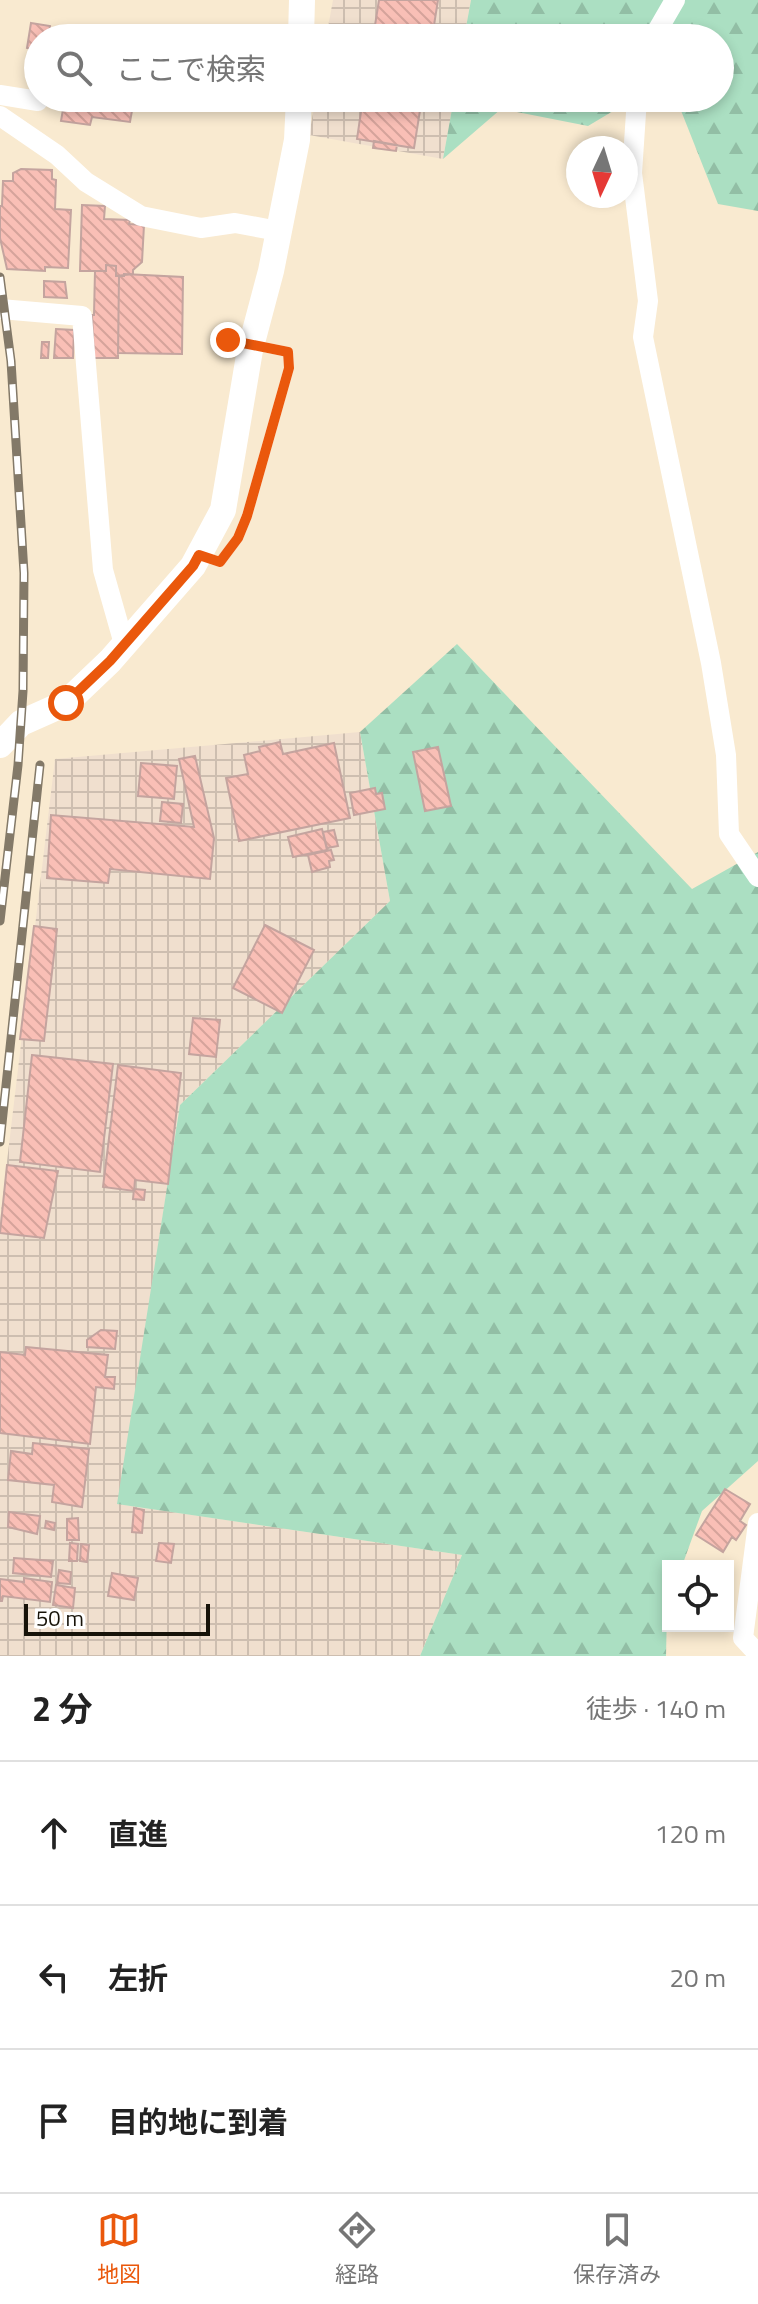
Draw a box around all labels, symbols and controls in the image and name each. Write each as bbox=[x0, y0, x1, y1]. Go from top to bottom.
search box bbox=[24, 24, 734, 112]
icon: search bbox=[52, 46, 96, 90]
text: ここで検索 bbox=[116, 46, 266, 92]
north arrow bbox=[566, 136, 638, 208]
route end bbox=[210, 322, 246, 358]
route start bbox=[48, 685, 84, 721]
map controls bbox=[662, 1560, 734, 1632]
button: locate bbox=[662, 1560, 734, 1632]
scale bar bbox=[24, 1600, 210, 1636]
text: 50 m bbox=[36, 1601, 84, 1635]
text: 2 分 bbox=[32, 1682, 93, 1734]
text: 徒歩 · 140 m bbox=[586, 1689, 726, 1728]
icon: ahead bbox=[32, 1811, 76, 1855]
text: 直進 bbox=[108, 1811, 168, 1857]
text: 120 m bbox=[655, 1814, 726, 1853]
icon: left bbox=[32, 1955, 76, 1999]
text: 左折 bbox=[108, 1955, 168, 2001]
text: 20 m bbox=[669, 1958, 726, 1997]
icon: arrive bbox=[32, 2099, 76, 2143]
text: 目的地に到着 bbox=[108, 2099, 288, 2145]
tab: 地図 bbox=[97, 2208, 141, 2291]
tab: 経路 bbox=[335, 2208, 379, 2291]
tab: 保存済み bbox=[573, 2208, 661, 2291]

